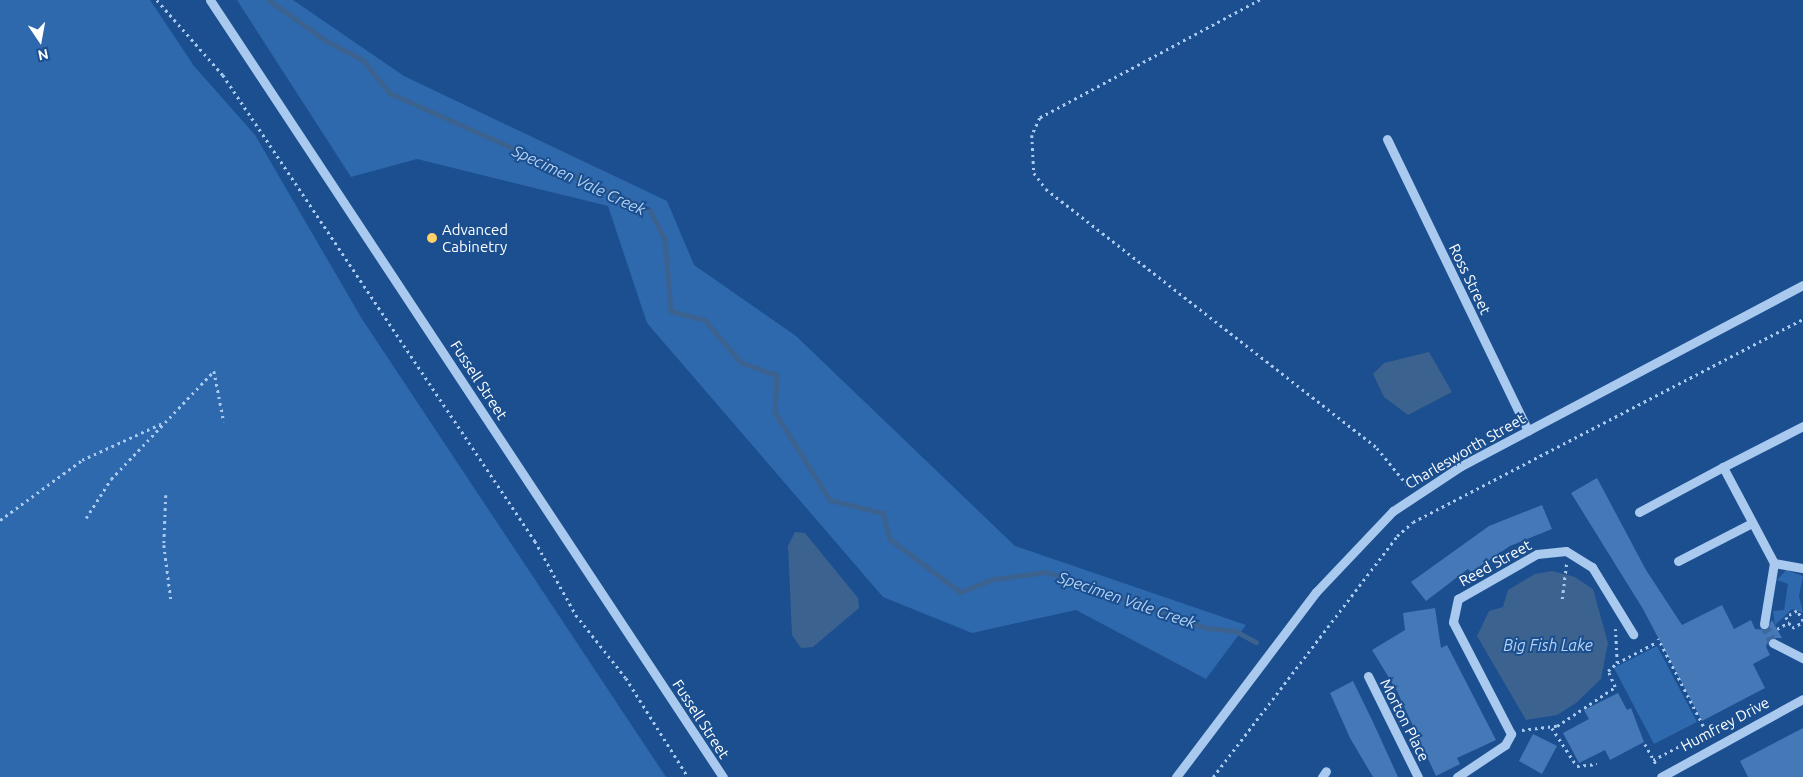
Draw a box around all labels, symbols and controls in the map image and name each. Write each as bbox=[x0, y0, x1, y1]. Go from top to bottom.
north arrow bbox=[15, 15, 65, 65]
text: N bbox=[36, 46, 50, 64]
water label: Specimen Vale Creek bbox=[509, 141, 649, 219]
place label: Advanced Cabinetry bbox=[442, 220, 508, 255]
marker: Advanced Cabinetry bbox=[426, 232, 438, 244]
street label: Ross Street bbox=[1445, 241, 1495, 317]
street label: Fussell Street bbox=[447, 337, 511, 423]
street label: Charlesworth Street bbox=[1402, 409, 1528, 493]
street label: Reed Street bbox=[1456, 536, 1534, 590]
water label: Specimen Vale Creek bbox=[1055, 567, 1199, 633]
water label: Big Fish Lake bbox=[1503, 635, 1593, 655]
street label: Fussell Street bbox=[669, 676, 733, 762]
street label: Morton Place bbox=[1377, 676, 1433, 764]
street label: Humfrey Drive bbox=[1678, 693, 1772, 755]

